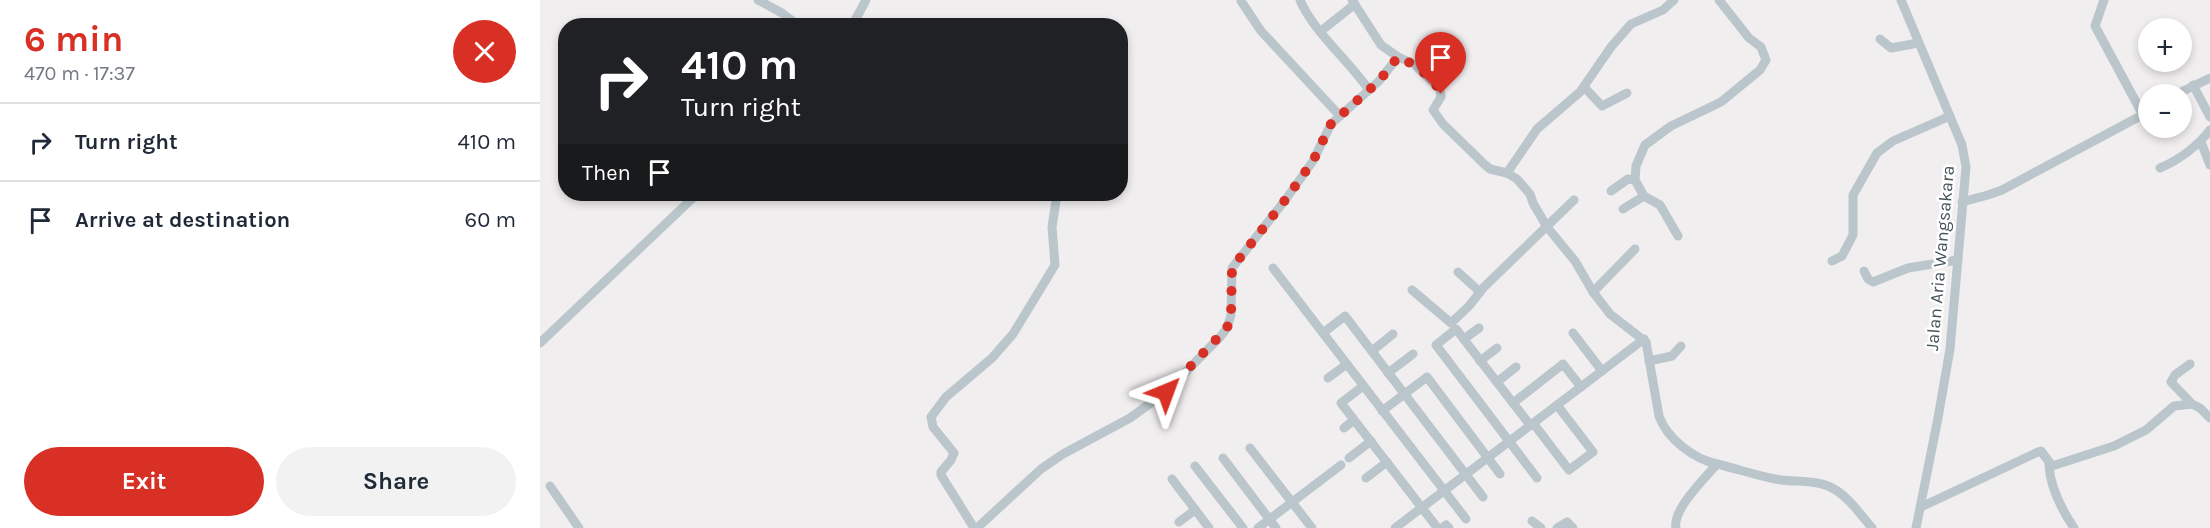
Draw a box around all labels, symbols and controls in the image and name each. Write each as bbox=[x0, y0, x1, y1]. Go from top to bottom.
text: 6 min bbox=[24, 18, 123, 60]
map controls bbox=[2138, 18, 2192, 138]
button: + bbox=[2138, 18, 2192, 72]
button: close bbox=[453, 20, 516, 83]
pin bbox=[1415, 32, 1466, 94]
text: 410 m bbox=[681, 40, 798, 90]
icon: arrive bbox=[1424, 41, 1457, 74]
icon: right bbox=[582, 42, 660, 120]
text: 470 m · 17:37 bbox=[24, 62, 135, 85]
button: − bbox=[2138, 84, 2192, 138]
text: Turn right bbox=[681, 91, 801, 123]
icon: right bbox=[24, 126, 57, 159]
text: Turn right bbox=[75, 129, 178, 155]
text: 410 m bbox=[458, 129, 516, 155]
icon: arrive bbox=[643, 156, 676, 189]
text: Then bbox=[582, 160, 631, 186]
street label: Jalan Aria Wangsakara bbox=[1921, 164, 1959, 352]
icon: arrive bbox=[24, 204, 57, 237]
text: Arrive at destination bbox=[75, 207, 290, 233]
text: 60 m bbox=[465, 207, 516, 233]
position arrow bbox=[1134, 360, 1198, 424]
button: Exit bbox=[24, 447, 264, 516]
button: Share bbox=[276, 447, 516, 516]

